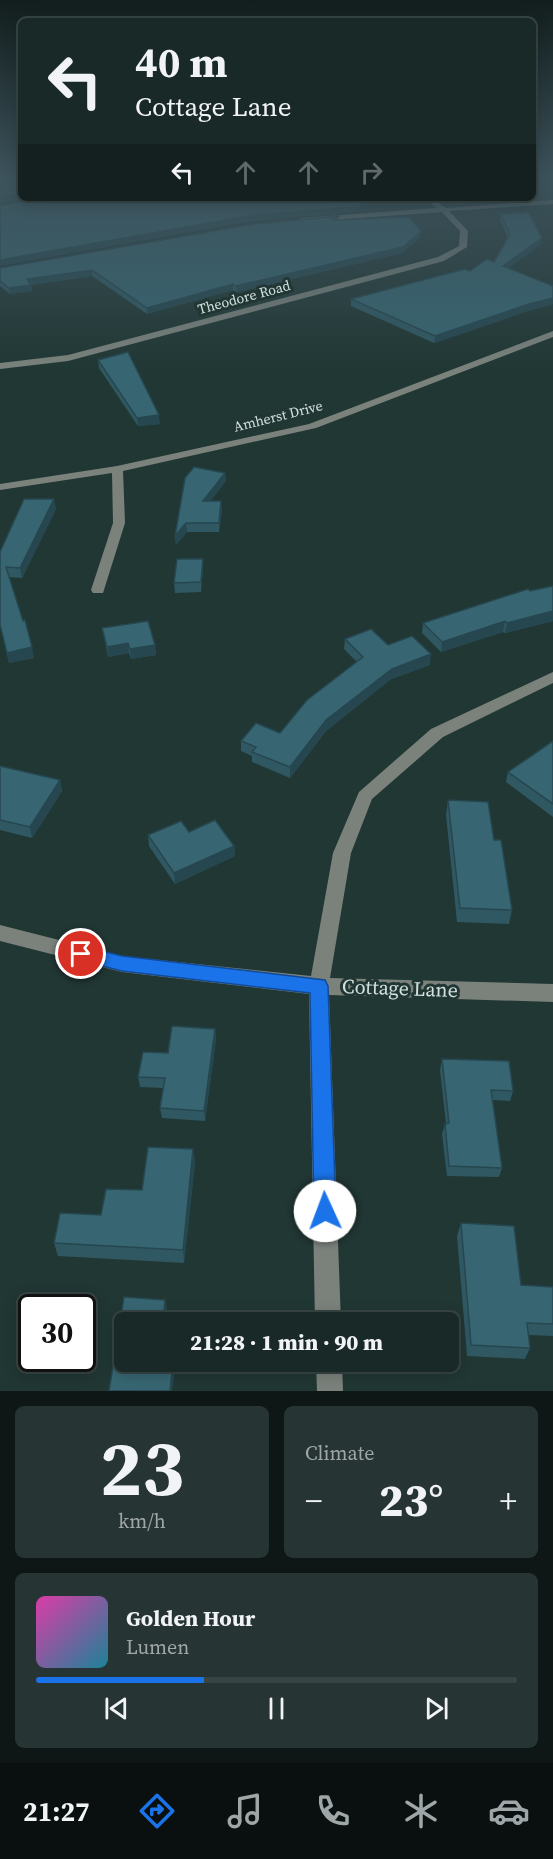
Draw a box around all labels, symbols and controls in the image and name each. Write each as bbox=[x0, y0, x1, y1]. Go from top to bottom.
text: 40 m bbox=[135, 33, 228, 91]
icon: left bbox=[36, 42, 114, 120]
text: Cottage Lane bbox=[135, 88, 291, 125]
icon: left bbox=[166, 156, 199, 189]
icon: ahead bbox=[229, 156, 262, 189]
icon: ahead bbox=[292, 156, 325, 189]
icon: right bbox=[355, 156, 388, 189]
street label: Theodore Road bbox=[195, 275, 293, 319]
street label: Amherst Drive bbox=[231, 395, 325, 437]
pin bbox=[55, 928, 106, 979]
icon: arrive bbox=[64, 937, 97, 970]
street label: Cottage Lane bbox=[342, 972, 458, 1004]
position arrow bbox=[293, 1179, 357, 1243]
speed limit sign: 30 bbox=[18, 1294, 96, 1372]
text: 21:28 · 1 min · 90 m bbox=[190, 1327, 383, 1357]
text: 23 bbox=[100, 1414, 184, 1521]
text: Climate bbox=[305, 1439, 374, 1467]
text: 23° bbox=[379, 1469, 443, 1531]
text: − bbox=[305, 1478, 323, 1523]
text: + bbox=[499, 1478, 517, 1523]
text: km/h bbox=[118, 1507, 166, 1535]
text: Golden Hour bbox=[126, 1603, 255, 1633]
text: Lumen bbox=[126, 1633, 189, 1661]
icon: previous bbox=[100, 1692, 133, 1725]
icon: pause bbox=[260, 1692, 293, 1725]
icon: next bbox=[420, 1692, 453, 1725]
icon: directions bbox=[136, 1790, 178, 1832]
icon: music bbox=[224, 1790, 266, 1832]
icon: phone bbox=[312, 1790, 354, 1832]
icon: climate bbox=[400, 1790, 442, 1832]
icon: car bbox=[488, 1790, 530, 1832]
text: 21:27 bbox=[23, 1793, 90, 1830]

